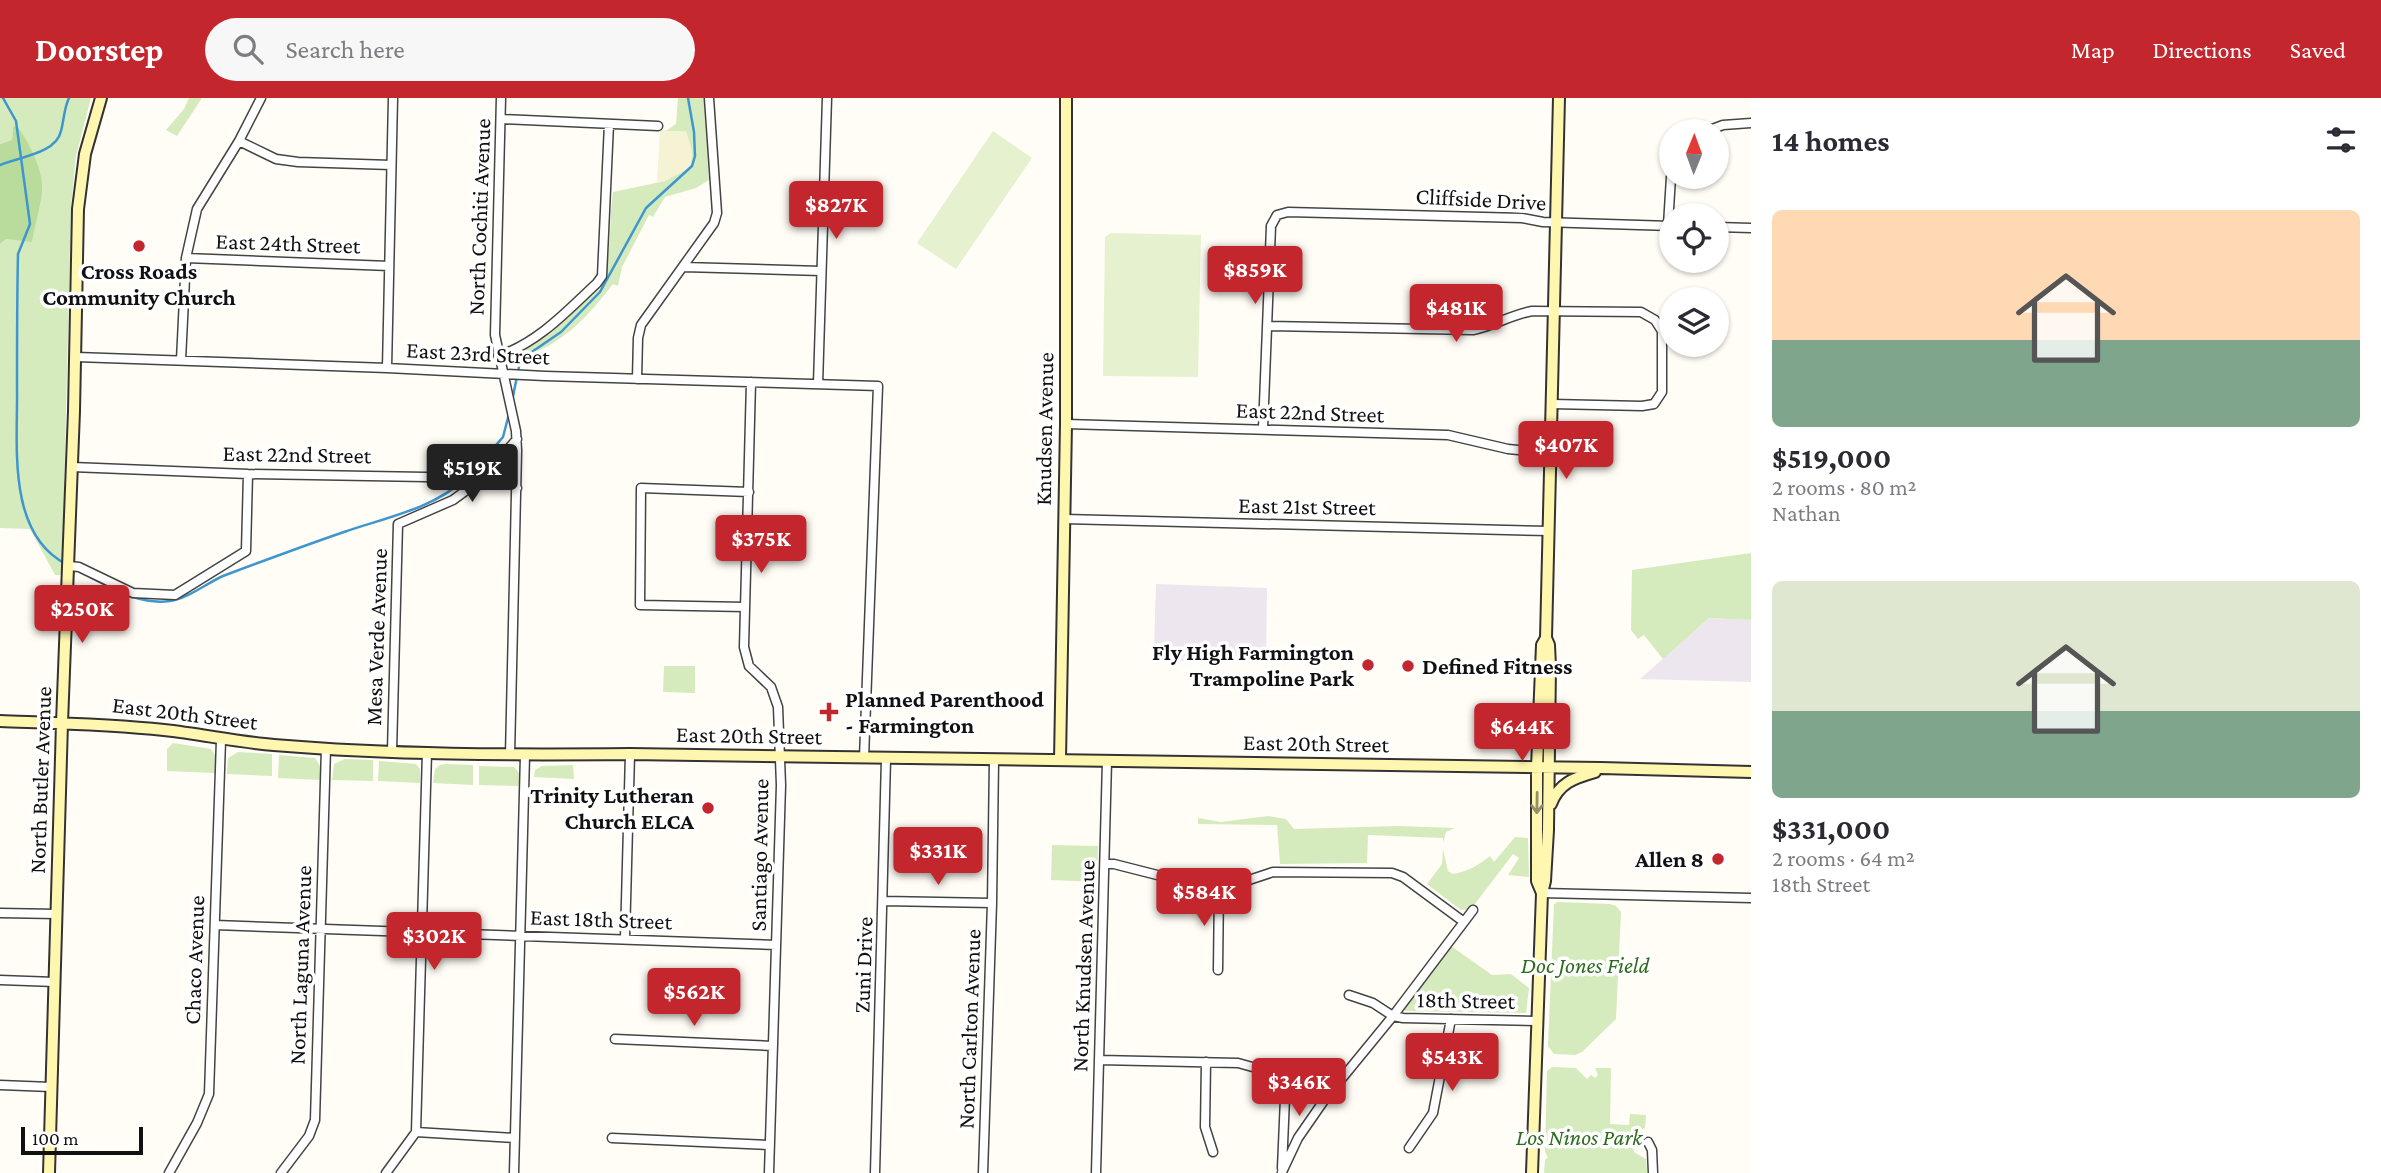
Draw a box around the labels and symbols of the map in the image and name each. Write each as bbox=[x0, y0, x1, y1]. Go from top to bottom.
street label: North Cochiti Avenue bbox=[463, 118, 495, 316]
north arrow bbox=[1659, 119, 1729, 189]
pin: $827K bbox=[787, 181, 885, 241]
street label: Cliffside Drive bbox=[1415, 183, 1547, 215]
street label: East 24th Street bbox=[215, 227, 361, 259]
marker: Cross Roads Community Church bbox=[131, 238, 147, 254]
pin: $859K bbox=[1206, 246, 1304, 306]
place label: Cross Roads Community Church bbox=[42, 258, 236, 310]
pin: $481K bbox=[1407, 285, 1505, 344]
street label: East 23rd Street bbox=[405, 336, 551, 370]
street label: Knudsen Avenue bbox=[1030, 352, 1058, 506]
street label: East 22nd Street bbox=[1235, 396, 1385, 428]
pin: $407K bbox=[1517, 422, 1615, 481]
street label: East 22nd Street bbox=[223, 440, 372, 468]
pin: $519K bbox=[423, 444, 521, 504]
street label: East 21st Street bbox=[1238, 492, 1376, 520]
pin: $375K bbox=[712, 516, 810, 575]
street label: Mesa Verde Avenue bbox=[360, 548, 392, 726]
pin: $250K bbox=[33, 586, 131, 645]
place label: Fly High Farmington Trampoline Park bbox=[1152, 639, 1354, 691]
place label: Defined Fitness bbox=[1422, 653, 1572, 679]
marker: Fly High Farmington Trampoline Park bbox=[1360, 657, 1376, 673]
marker: Defined Fitness bbox=[1400, 658, 1416, 674]
street label: North Butler Avenue bbox=[24, 686, 56, 874]
place label: Planned Parenthood - Farmington bbox=[845, 686, 1044, 738]
street label: East 20th Street bbox=[111, 691, 260, 735]
marker: Planned Parenthood - Farmington bbox=[819, 702, 839, 722]
pin: $644K bbox=[1473, 704, 1571, 763]
street label: East 20th Street bbox=[676, 721, 823, 749]
street label: East 20th Street bbox=[1243, 729, 1390, 757]
street label: Santiago Avenue bbox=[745, 779, 773, 931]
place label: Trinity Lutheran Church ELCA bbox=[530, 782, 694, 834]
one-way arrow bbox=[1530, 791, 1544, 814]
marker: Trinity Lutheran Church ELCA bbox=[700, 800, 716, 816]
pin: $331K bbox=[889, 828, 987, 887]
place label: Allen 8 bbox=[1634, 846, 1704, 872]
marker: Allen 8 bbox=[1710, 851, 1726, 867]
street label: North Knudsen Avenue bbox=[1066, 859, 1100, 1073]
street label: North Laguna Avenue bbox=[284, 865, 316, 1065]
pin: $584K bbox=[1155, 868, 1253, 928]
street label: Chaco Avenue bbox=[179, 895, 209, 1025]
street label: East 18th Street bbox=[530, 904, 673, 934]
pin: $302K bbox=[385, 912, 483, 972]
street label: Zuni Drive bbox=[848, 916, 878, 1014]
street label: North Carlton Avenue bbox=[953, 928, 985, 1130]
park label: Doc Jones Field bbox=[1521, 952, 1650, 978]
pin: $562K bbox=[645, 968, 743, 1028]
street label: 18th Street bbox=[1417, 986, 1516, 1014]
pin: $543K bbox=[1403, 1034, 1501, 1093]
pin: $346K bbox=[1250, 1058, 1348, 1118]
scale bar bbox=[21, 1124, 144, 1156]
park label: Los Ninos Park bbox=[1516, 1124, 1643, 1150]

